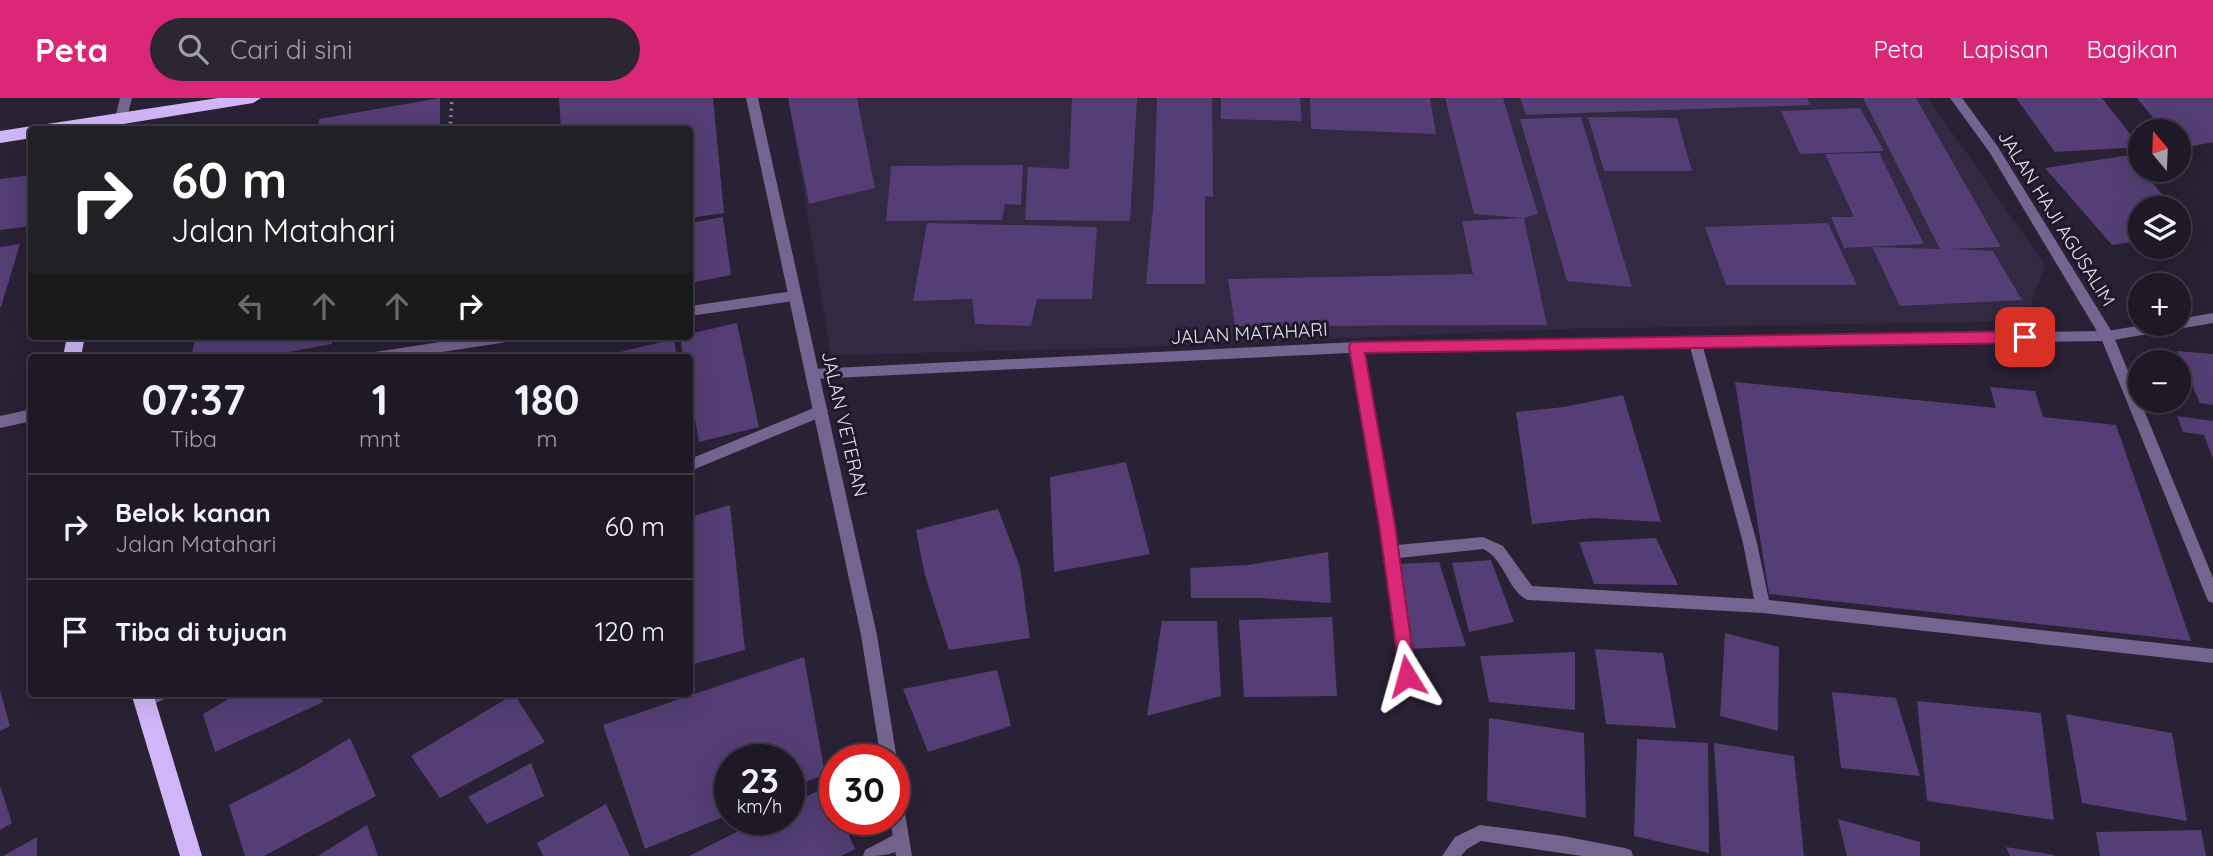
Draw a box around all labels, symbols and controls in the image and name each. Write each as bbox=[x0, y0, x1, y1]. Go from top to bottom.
search box bbox=[150, 18, 640, 81]
text: Peta bbox=[35, 29, 108, 70]
icon: search bbox=[174, 30, 212, 68]
text: Cari di sini bbox=[230, 33, 352, 66]
text: Peta bbox=[1873, 34, 1924, 64]
text: Lapisan bbox=[1962, 34, 2049, 64]
text: Bagikan bbox=[2087, 34, 2178, 64]
north arrow bbox=[2128, 119, 2191, 182]
map controls bbox=[2128, 119, 2191, 413]
street label: JALAN HAJI AGUSALIM bbox=[1993, 125, 2121, 311]
text: 60 m bbox=[171, 149, 287, 210]
icon: right bbox=[56, 154, 147, 245]
button: layers bbox=[2128, 196, 2191, 259]
text: Jalan Matahari bbox=[171, 210, 396, 250]
button: + bbox=[2128, 273, 2191, 336]
icon: left bbox=[232, 287, 270, 325]
icon: ahead bbox=[305, 287, 343, 325]
icon: ahead bbox=[378, 287, 416, 325]
icon: right bbox=[451, 287, 489, 325]
pin bbox=[1995, 307, 2055, 367]
street label: JALAN MATAHARI bbox=[1170, 317, 1328, 349]
icon: arrive bbox=[2006, 318, 2044, 356]
street label: JALAN VETERAN bbox=[817, 349, 873, 499]
button: − bbox=[2128, 350, 2191, 413]
text: 07:37 bbox=[141, 373, 246, 426]
text: 1 bbox=[372, 373, 388, 426]
text: 180 bbox=[514, 373, 580, 426]
text: Tiba bbox=[170, 424, 217, 453]
text: mnt bbox=[359, 424, 401, 453]
text: m bbox=[537, 424, 558, 453]
text: Belok kanan bbox=[115, 496, 271, 529]
icon: right bbox=[56, 508, 94, 546]
text: 60 m bbox=[605, 510, 665, 543]
text: Jalan Matahari bbox=[115, 529, 276, 558]
icon: arrive bbox=[56, 613, 94, 651]
text: Tiba di tujuan bbox=[115, 615, 287, 648]
text: 120 m bbox=[595, 615, 665, 648]
position arrow bbox=[1370, 639, 1444, 713]
speed limit sign: 30 bbox=[819, 744, 910, 835]
text: 23 bbox=[740, 758, 779, 802]
text: km/h bbox=[737, 795, 782, 818]

